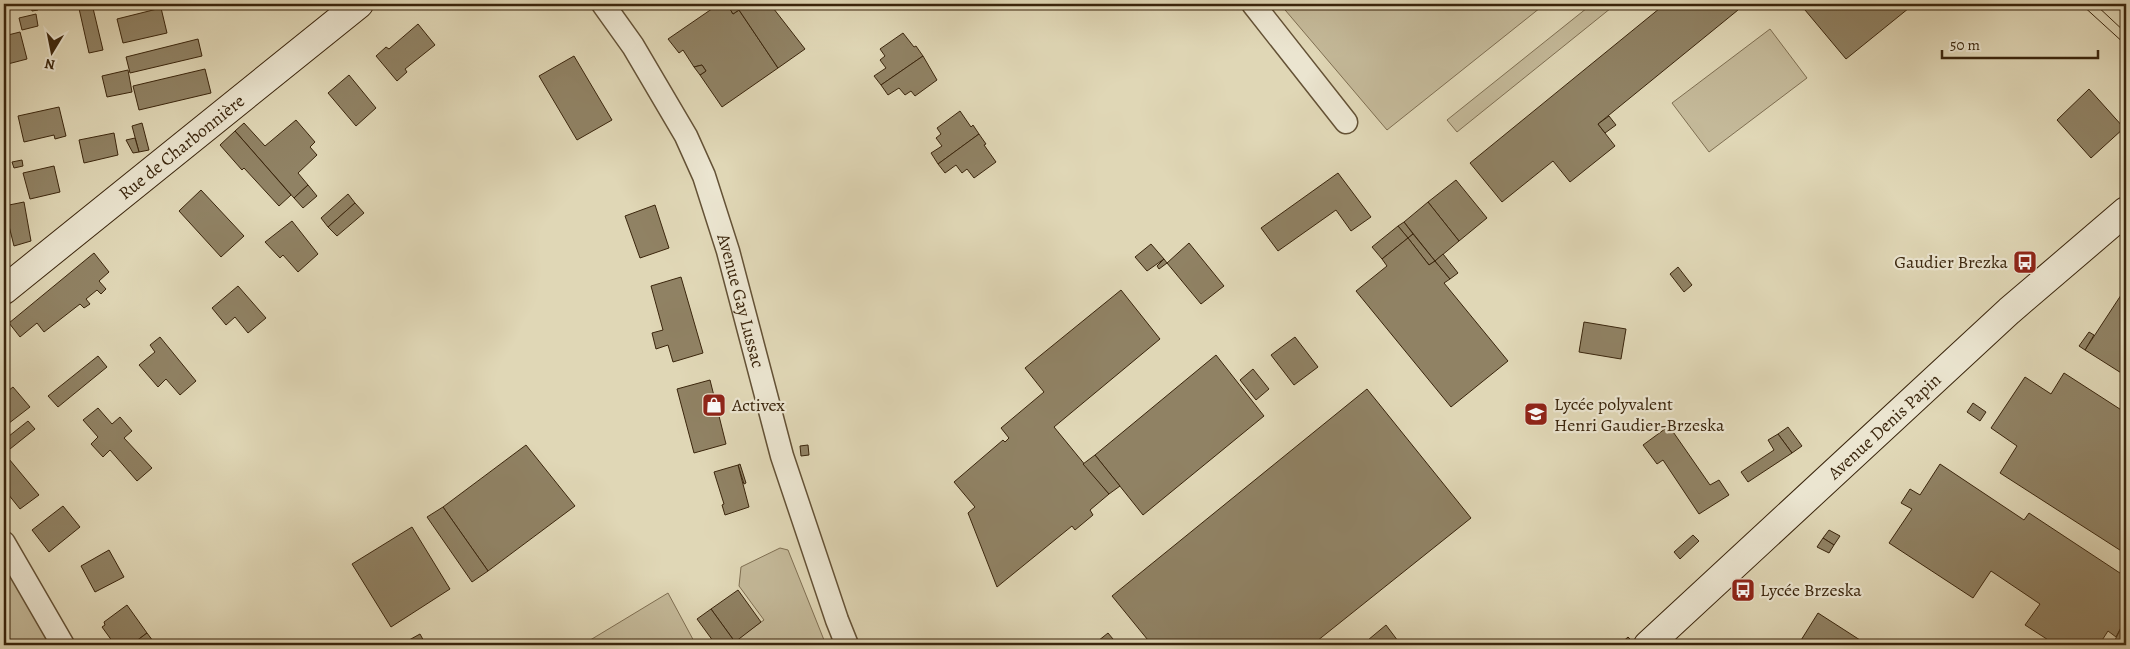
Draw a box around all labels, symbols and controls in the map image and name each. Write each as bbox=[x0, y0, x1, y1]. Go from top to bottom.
north arrow bbox=[28, 28, 78, 78]
scale bar bbox=[1942, 28, 2099, 60]
text: 50 m bbox=[1950, 35, 1980, 55]
text: N bbox=[43, 54, 57, 75]
street label: Rue de Charbonnière bbox=[114, 89, 250, 205]
street label: Avenue Gay Lussac bbox=[711, 229, 770, 370]
bus stop icon: Gaudier Brezka bbox=[2012, 249, 2038, 275]
place label: Gaudier Brezka bbox=[1894, 250, 2009, 274]
street label: Avenue Denis Papin bbox=[1822, 368, 1946, 485]
shop icon: Activex bbox=[701, 392, 727, 418]
place label: Lycée polyvalent Henri Gaudier-Brzeska bbox=[1554, 392, 1725, 437]
place label: Activex bbox=[731, 393, 785, 417]
school or university icon: Lycée polyvalent Henri Gaudier-Brzeska bbox=[1523, 401, 1549, 427]
bus stop icon: Lycée Brzeska bbox=[1730, 577, 1756, 603]
place label: Lycée Brzeska bbox=[1760, 578, 1862, 602]

